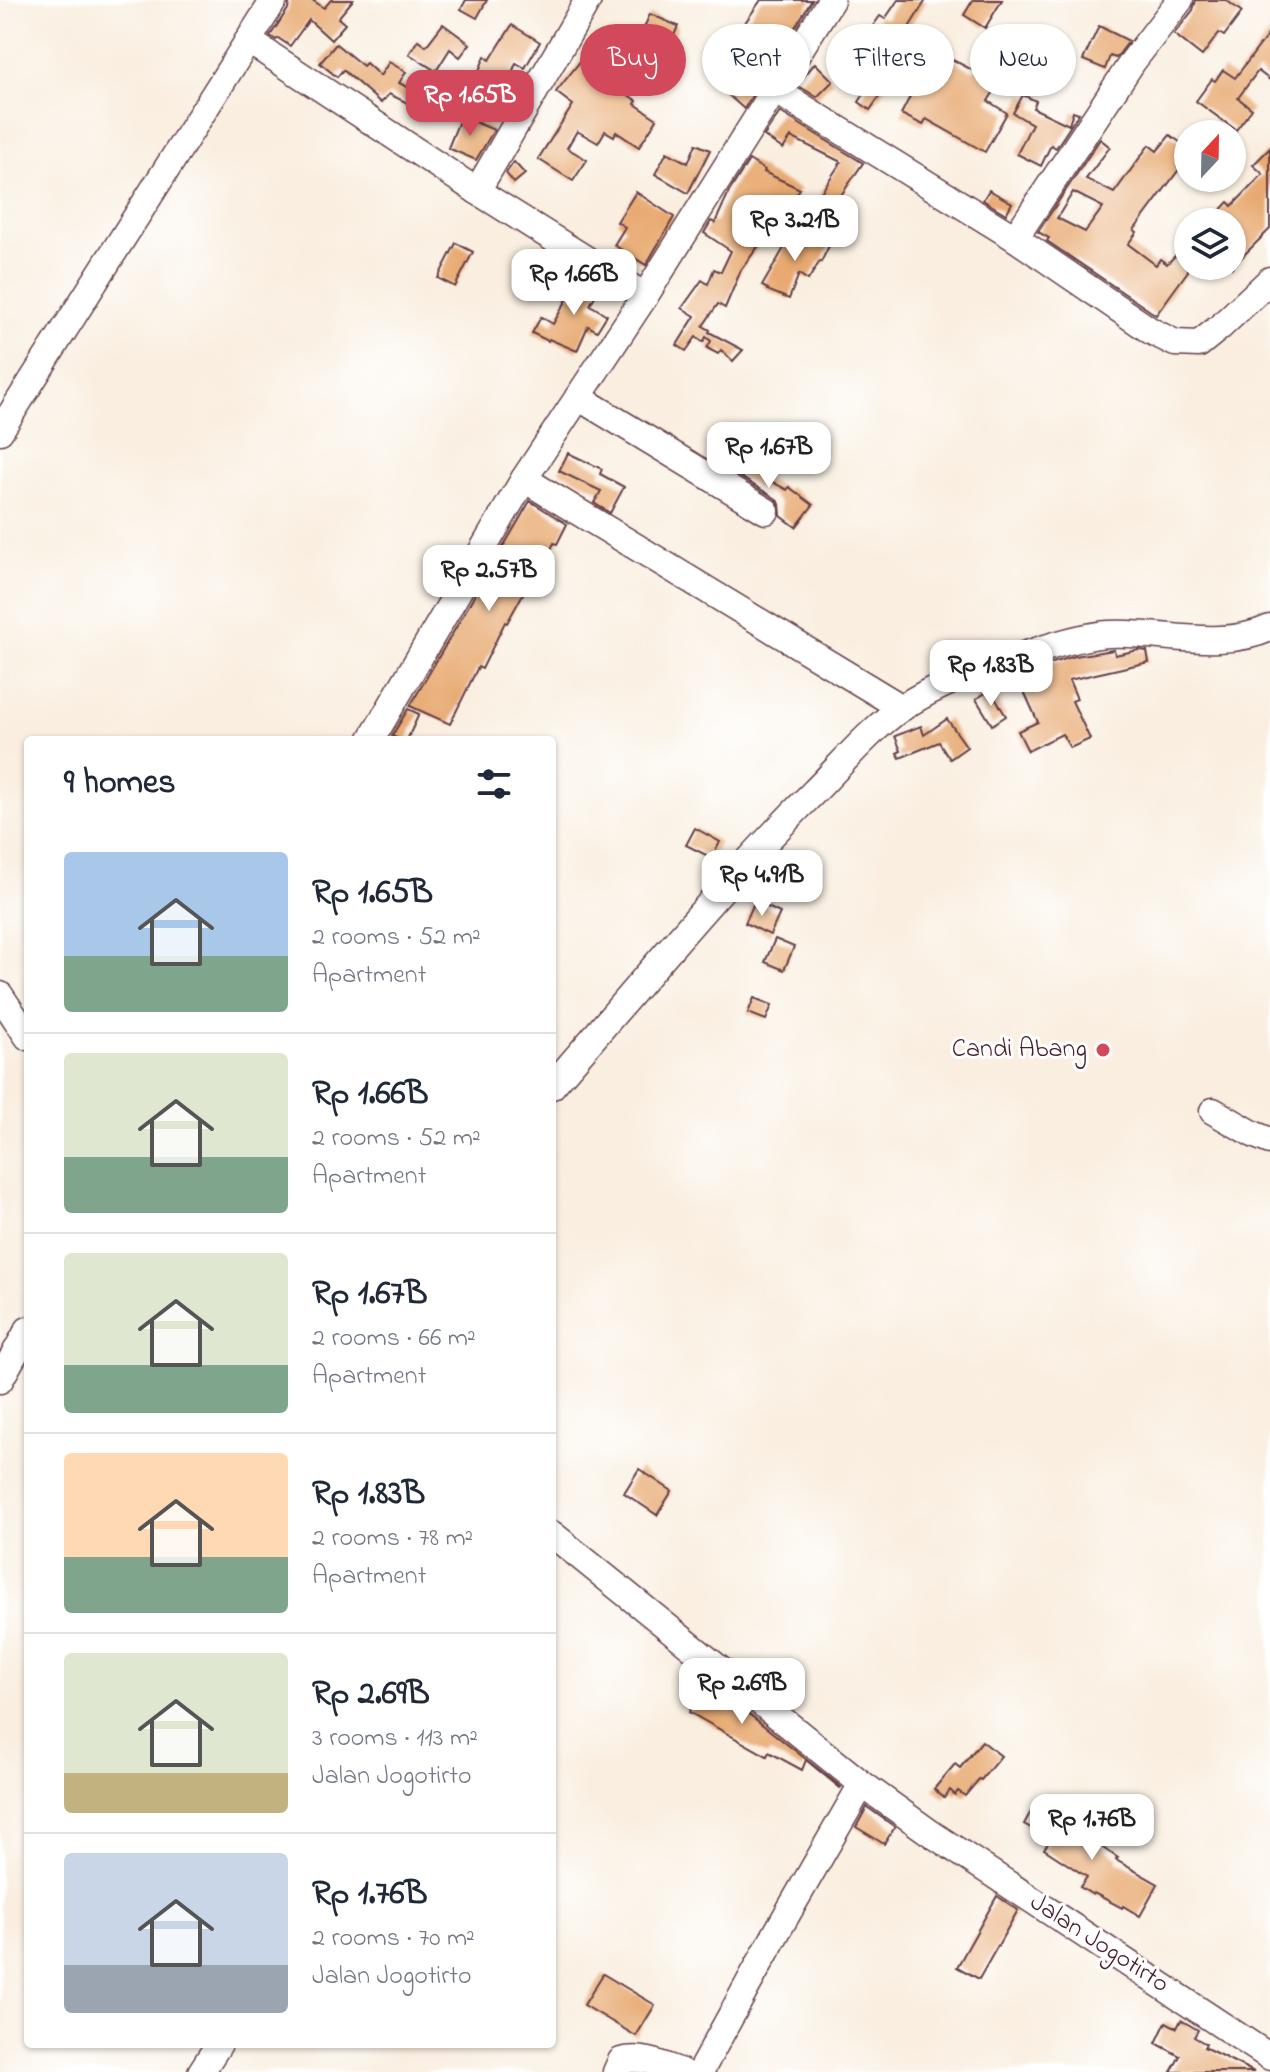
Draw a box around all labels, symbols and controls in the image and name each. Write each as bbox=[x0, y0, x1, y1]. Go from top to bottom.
chip: Buy bbox=[580, 24, 686, 96]
chip: Rent bbox=[702, 24, 810, 96]
chip: Filters bbox=[826, 24, 954, 96]
chip: New bbox=[970, 24, 1076, 96]
pin: Rp 1.65B bbox=[387, 70, 553, 138]
text: Rp 1.65B bbox=[424, 77, 516, 115]
north arrow bbox=[1174, 120, 1246, 192]
map controls bbox=[1174, 120, 1246, 280]
pin: Rp 3.21B bbox=[712, 195, 878, 263]
text: Rp 3.21B bbox=[750, 202, 840, 240]
button: layers bbox=[1174, 208, 1246, 280]
pin: Rp 1.66B bbox=[491, 249, 657, 317]
text: Rp 1.66B bbox=[530, 256, 618, 294]
pin: Rp 1.67B bbox=[686, 422, 852, 490]
text: Rp 1.67B bbox=[725, 429, 813, 467]
pin: Rp 2.57B bbox=[406, 545, 572, 613]
text: Rp 2.57B bbox=[441, 552, 537, 590]
pin: Rp 1.83B bbox=[908, 640, 1074, 708]
text: Rp 1.83B bbox=[948, 647, 1034, 685]
text: 9 homes bbox=[64, 759, 176, 809]
icon: filters bbox=[472, 762, 516, 806]
pin: Rp 4.91B bbox=[679, 850, 845, 918]
text: Rp 4.91B bbox=[720, 857, 804, 895]
text: Rp 1.65B bbox=[312, 869, 433, 919]
icon: home bbox=[128, 884, 224, 980]
text: 2 rooms · 52 m² bbox=[312, 919, 481, 957]
text: Apartment bbox=[312, 957, 426, 995]
place label: Candi Abang bbox=[952, 1031, 1087, 1069]
marker: Candi Abang bbox=[1094, 1041, 1112, 1059]
text: Rp 1.66B bbox=[312, 1070, 428, 1120]
icon: home bbox=[128, 1085, 224, 1181]
text: 2 rooms · 52 m² bbox=[312, 1120, 481, 1158]
text: Apartment bbox=[312, 1158, 426, 1196]
text: Rp 1.67B bbox=[312, 1270, 427, 1320]
icon: home bbox=[128, 1285, 224, 1381]
text: 2 rooms · 66 m² bbox=[312, 1320, 476, 1358]
text: Apartment bbox=[312, 1358, 426, 1396]
text: Rp 1.83B bbox=[312, 1470, 425, 1520]
icon: home bbox=[128, 1485, 224, 1581]
text: 2 rooms · 78 m² bbox=[312, 1520, 473, 1558]
text: Apartment bbox=[312, 1558, 426, 1596]
pin: Rp 2.69B bbox=[659, 1658, 825, 1726]
text: Rp 2.69B bbox=[697, 1665, 787, 1703]
text: Rp 2.69B bbox=[312, 1670, 430, 1720]
icon: home bbox=[128, 1685, 224, 1781]
text: 3 rooms · 113 m² bbox=[312, 1720, 478, 1758]
text: Jalan Jogotirto bbox=[312, 1758, 472, 1796]
pin: Rp 1.76B bbox=[1009, 1794, 1175, 1862]
text: Rp 1.76B bbox=[1048, 1801, 1136, 1839]
text: Rp 1.76B bbox=[312, 1870, 427, 1920]
icon: home bbox=[128, 1885, 224, 1981]
street label: Jalan Jogotirto bbox=[1022, 1885, 1176, 2003]
text: 2 rooms · 70 m² bbox=[312, 1920, 475, 1958]
text: Jalan Jogotirto bbox=[312, 1958, 472, 1996]

